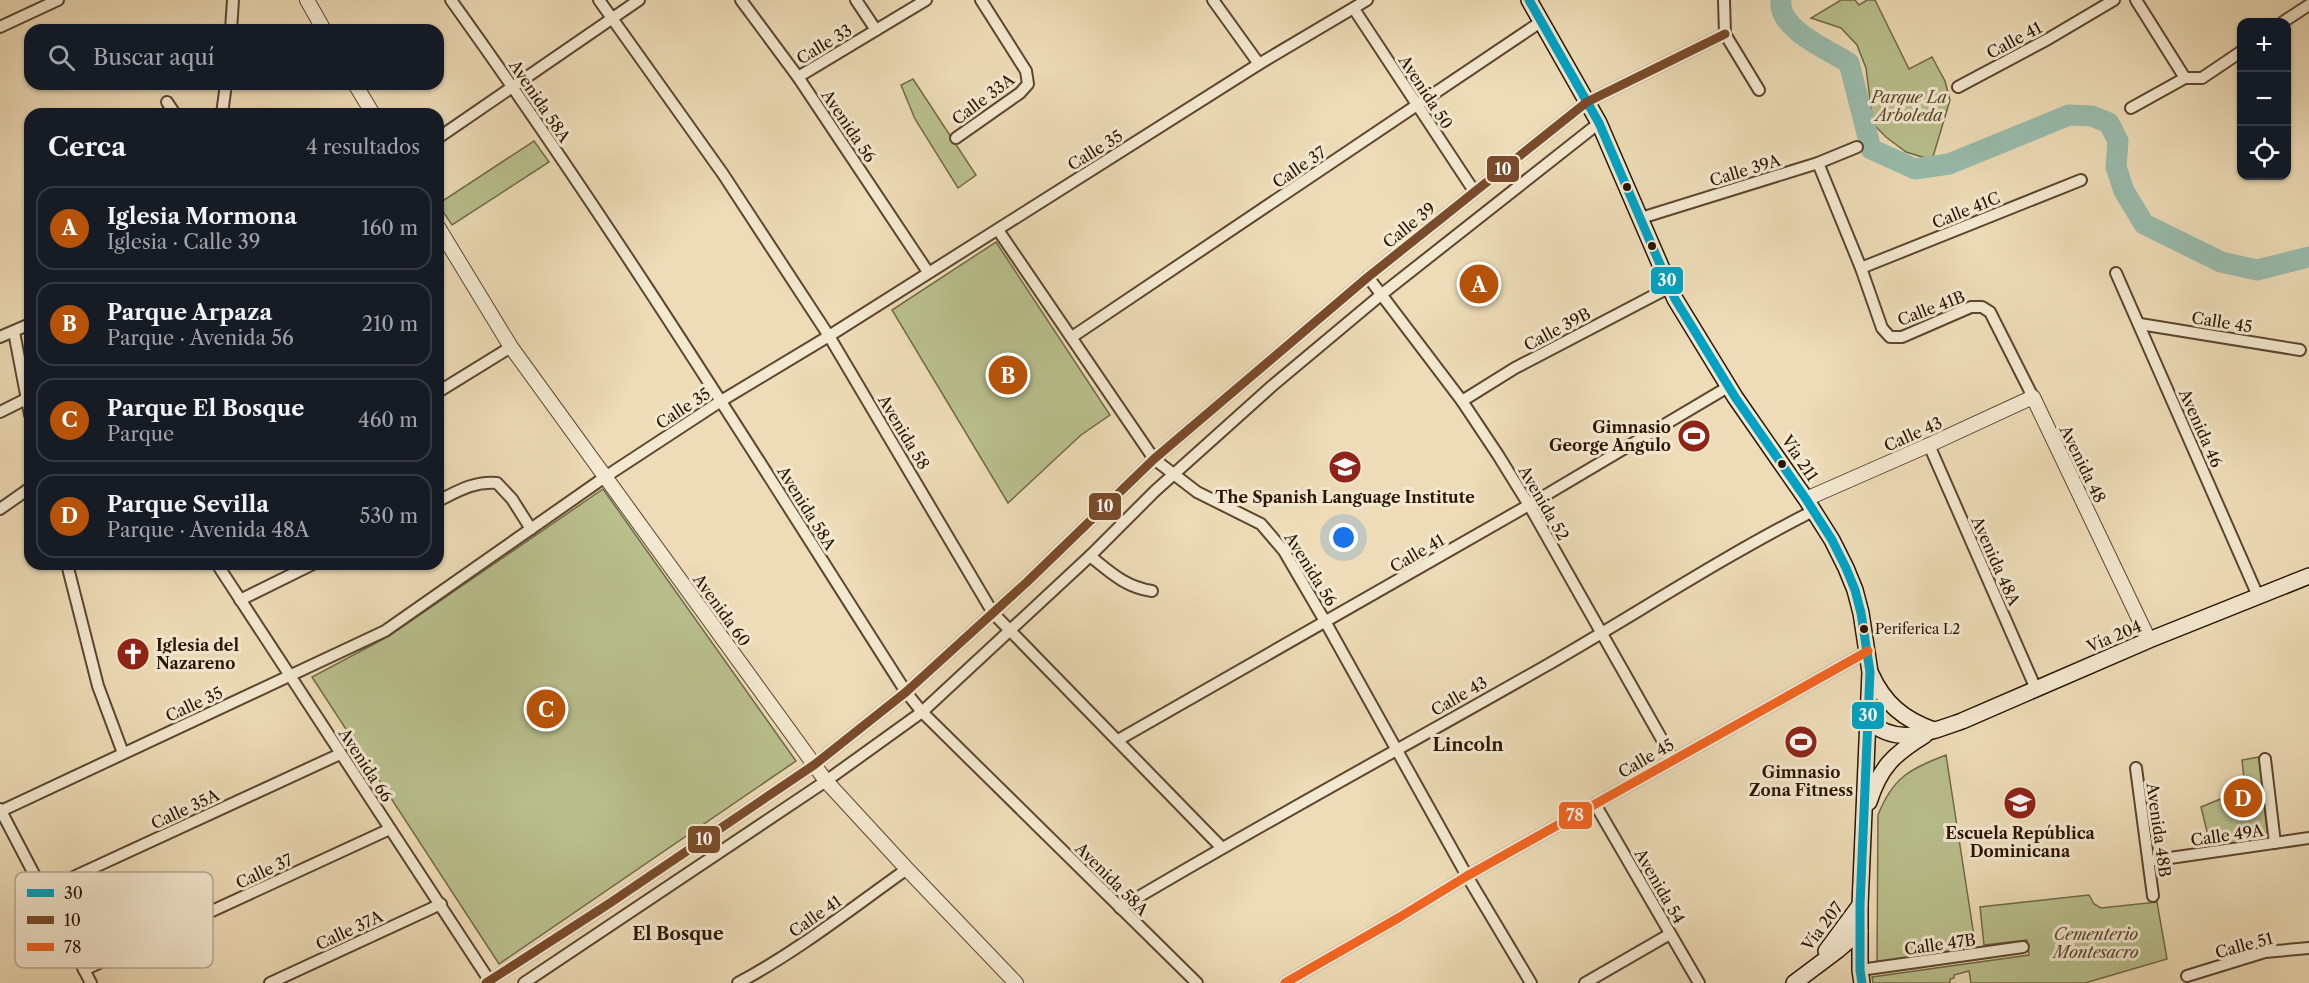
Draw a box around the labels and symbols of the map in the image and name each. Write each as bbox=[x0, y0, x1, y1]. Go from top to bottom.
street label: Calle 41 bbox=[1983, 17, 2045, 63]
street label: Calle 33 bbox=[793, 20, 855, 68]
street label: Avenida 50 bbox=[1394, 50, 1457, 133]
street label: Avenida 58A bbox=[505, 55, 576, 147]
street label: Calle 33A bbox=[948, 68, 1019, 129]
street label: Avenida 56 bbox=[817, 85, 881, 166]
park label: Parque La Arboleda bbox=[1869, 87, 1947, 125]
street label: Calle 35 bbox=[1064, 125, 1126, 175]
street label: Calle 37 bbox=[1268, 142, 1330, 192]
street label: Calle 39A bbox=[1707, 149, 1784, 190]
line badge: 10 bbox=[1486, 155, 1520, 183]
text: 10 bbox=[1494, 159, 1512, 179]
unlabelled marker bbox=[1621, 181, 1633, 193]
street label: Calle 41C bbox=[1929, 187, 2003, 233]
street label: Calle 39 bbox=[1379, 198, 1439, 252]
unlabelled marker bbox=[1646, 240, 1658, 252]
pin: A bbox=[1460, 262, 1498, 306]
line badge: 30 bbox=[1650, 266, 1684, 295]
text: 30 bbox=[1657, 270, 1677, 290]
street label: Calle 41B bbox=[1894, 286, 1968, 330]
street label: Calle 39B bbox=[1520, 303, 1594, 355]
street label: Calle 45 bbox=[2190, 307, 2254, 337]
pin: B bbox=[988, 352, 1028, 398]
street label: Calle 35 bbox=[652, 383, 714, 433]
street label: Avenida 46 bbox=[2174, 385, 2227, 470]
street label: Avenida 58 bbox=[873, 390, 934, 473]
street label: Calle 43 bbox=[1881, 412, 1945, 456]
place label: Gimnasio George Angulo bbox=[1549, 417, 1671, 455]
sports icon: Gimnasio George Angulo bbox=[1676, 418, 1712, 454]
street label: Avenida 48 bbox=[2055, 421, 2110, 506]
street label: Vía 211 bbox=[1777, 430, 1823, 485]
school or university icon: The Spanish Language Institute bbox=[1327, 449, 1363, 485]
unlabelled marker bbox=[1776, 458, 1788, 470]
street label: Avenida 58A bbox=[773, 461, 841, 555]
street label: Avenida 52 bbox=[1514, 461, 1573, 544]
place label: The Spanish Language Institute bbox=[1215, 487, 1475, 507]
line badge: 10 bbox=[1088, 492, 1122, 521]
text: 10 bbox=[1096, 496, 1114, 516]
street label: Avenida 48A bbox=[1967, 512, 2025, 610]
your location bbox=[1329, 523, 1358, 552]
street label: Avenida 56 bbox=[1280, 528, 1342, 610]
street label: Calle 41 bbox=[1386, 529, 1448, 577]
street label: Avenida 60 bbox=[688, 569, 755, 650]
street label: Vía 204 bbox=[2083, 616, 2144, 657]
place label: Periferica L2 bbox=[1875, 620, 1960, 638]
marker: Periferica L2 bbox=[1858, 623, 1870, 635]
place label: Iglesia del Nazareno bbox=[156, 635, 239, 673]
church icon: Iglesia del Nazareno bbox=[115, 636, 151, 672]
street label: Calle 43 bbox=[1427, 672, 1491, 720]
street label: Calle 35 bbox=[162, 682, 226, 726]
pin: C bbox=[526, 686, 566, 732]
line badge: 30 bbox=[1851, 701, 1885, 730]
text: 30 bbox=[1858, 705, 1878, 725]
street label: Avenida 66 bbox=[334, 724, 397, 806]
sports icon: Gimnasio Zona Fitness bbox=[1783, 724, 1819, 760]
district label: Lincoln bbox=[1432, 734, 1504, 756]
street label: Calle 45 bbox=[1614, 734, 1678, 782]
place label: Gimnasio Zona Fitness bbox=[1749, 762, 1853, 800]
pin: D bbox=[2224, 776, 2262, 820]
street label: Avenida 48B bbox=[2142, 781, 2176, 878]
street label: Calle 35A bbox=[148, 784, 223, 833]
school or university icon: Escuela República Dominicana bbox=[2002, 785, 2038, 821]
line badge: 78 bbox=[1558, 801, 1593, 830]
text: 78 bbox=[1566, 805, 1584, 825]
street label: Calle 49A bbox=[2189, 820, 2266, 850]
place label: Escuela República Dominicana bbox=[1945, 823, 2096, 861]
line badge: 10 bbox=[687, 825, 721, 854]
text: 10 bbox=[695, 829, 713, 849]
street label: Avenida 58A bbox=[1071, 838, 1154, 921]
street label: Avenida 54 bbox=[1630, 844, 1689, 927]
street label: Calle 37 bbox=[232, 849, 296, 893]
legend bbox=[15, 872, 213, 968]
text: 30 bbox=[64, 883, 83, 903]
street label: Calle 41 bbox=[785, 891, 845, 941]
street label: Vía 207 bbox=[1797, 898, 1847, 955]
street label: Calle 37A bbox=[312, 905, 387, 954]
text: 10 bbox=[64, 910, 81, 930]
district label: El Bosque bbox=[632, 923, 724, 945]
park label: Cementerio Montesacro bbox=[2051, 924, 2139, 962]
street label: Calle 51 bbox=[2213, 928, 2275, 962]
street label: Calle 47B bbox=[1903, 929, 1977, 959]
text: 78 bbox=[64, 937, 81, 957]

